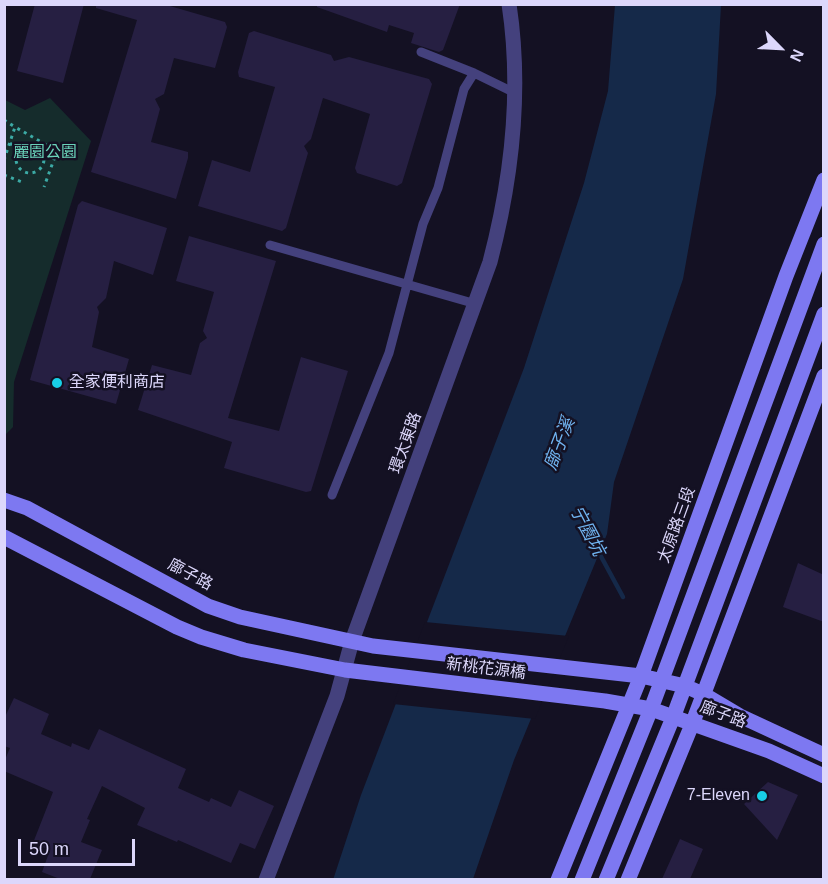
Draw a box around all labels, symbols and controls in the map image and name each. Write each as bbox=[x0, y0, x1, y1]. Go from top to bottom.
north arrow bbox=[750, 18, 810, 78]
text: N bbox=[787, 47, 807, 64]
park label: 麗園公園 bbox=[13, 143, 77, 163]
place label: 全家便利商店 bbox=[69, 373, 165, 393]
marker: 全家便利商店 bbox=[50, 376, 64, 390]
street label: 環太東路 bbox=[386, 410, 426, 476]
water label: 廍子溪 bbox=[540, 415, 580, 473]
street label: 太原路三段 bbox=[654, 484, 700, 566]
water label: 宁園坑 bbox=[565, 502, 609, 560]
street label: 廍子路 bbox=[164, 555, 216, 595]
street label: 新桃花源橋 bbox=[445, 655, 527, 683]
street label: 廍子路 bbox=[697, 697, 749, 733]
place label: 7-Eleven bbox=[687, 786, 750, 806]
marker: 7-Eleven bbox=[755, 789, 769, 803]
scale bar bbox=[21, 827, 138, 865]
text: 50 m bbox=[29, 839, 69, 859]

